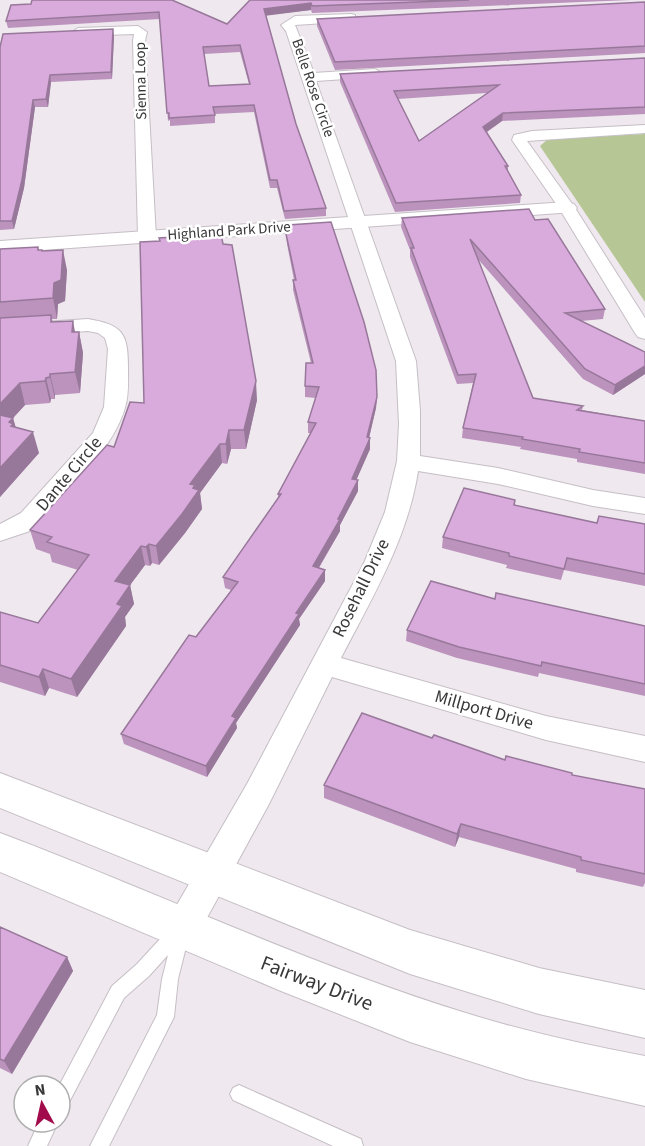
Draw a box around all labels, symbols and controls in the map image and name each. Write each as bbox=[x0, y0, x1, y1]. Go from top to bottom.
street label: Belle Rose Circle bbox=[286, 36, 340, 140]
street label: Sienna Loop bbox=[130, 42, 152, 120]
street label: Highland Park Drive bbox=[167, 216, 291, 246]
street label: Dante Circle bbox=[30, 431, 108, 517]
street label: Rosehall Drive bbox=[326, 534, 396, 642]
street label: Millport Drive bbox=[432, 684, 536, 736]
street label: Fairway Drive bbox=[256, 948, 378, 1018]
north arrow bbox=[12, 1074, 72, 1134]
text: N bbox=[33, 1079, 47, 1102]

